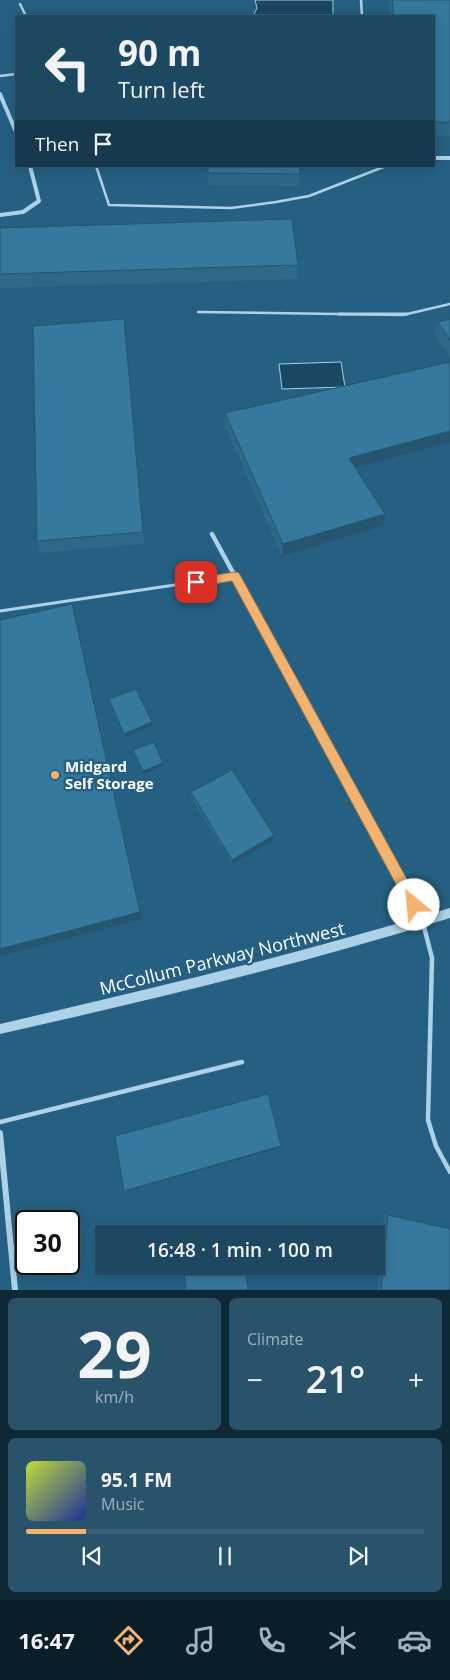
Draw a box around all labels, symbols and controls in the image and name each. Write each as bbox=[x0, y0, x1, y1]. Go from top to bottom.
text: 90 m bbox=[118, 29, 201, 76]
icon: left bbox=[35, 35, 100, 100]
text: Turn left bbox=[118, 74, 205, 104]
icon: arrive bbox=[89, 130, 117, 158]
text: Then bbox=[35, 131, 79, 157]
pin bbox=[175, 561, 217, 603]
icon: arrive bbox=[182, 568, 210, 596]
place label: Midgard Self Storage bbox=[65, 756, 154, 793]
marker: Midgard Self Storage bbox=[49, 769, 61, 781]
position arrow bbox=[387, 878, 439, 930]
street label: McCollum Parkway Northwest bbox=[97, 916, 347, 1000]
speed limit sign: 30 bbox=[15, 1210, 80, 1275]
text: 16:48 · 1 min · 100 m bbox=[147, 1237, 333, 1263]
text: 29 bbox=[77, 1309, 152, 1397]
text: Climate bbox=[247, 1328, 304, 1350]
text: 21° bbox=[306, 1352, 365, 1404]
text: − bbox=[247, 1360, 263, 1398]
text: + bbox=[408, 1360, 424, 1398]
text: km/h bbox=[95, 1386, 134, 1408]
text: 95.1 FM bbox=[101, 1467, 172, 1493]
text: Music bbox=[101, 1493, 145, 1515]
icon: previous bbox=[78, 1542, 106, 1570]
icon: pause bbox=[211, 1542, 239, 1570]
icon: next bbox=[344, 1542, 372, 1570]
icon: directions bbox=[111, 1623, 146, 1658]
icon: music bbox=[183, 1623, 218, 1658]
icon: phone bbox=[254, 1623, 289, 1658]
icon: climate bbox=[325, 1623, 360, 1658]
icon: car bbox=[397, 1623, 432, 1658]
text: 16:47 bbox=[18, 1625, 75, 1655]

